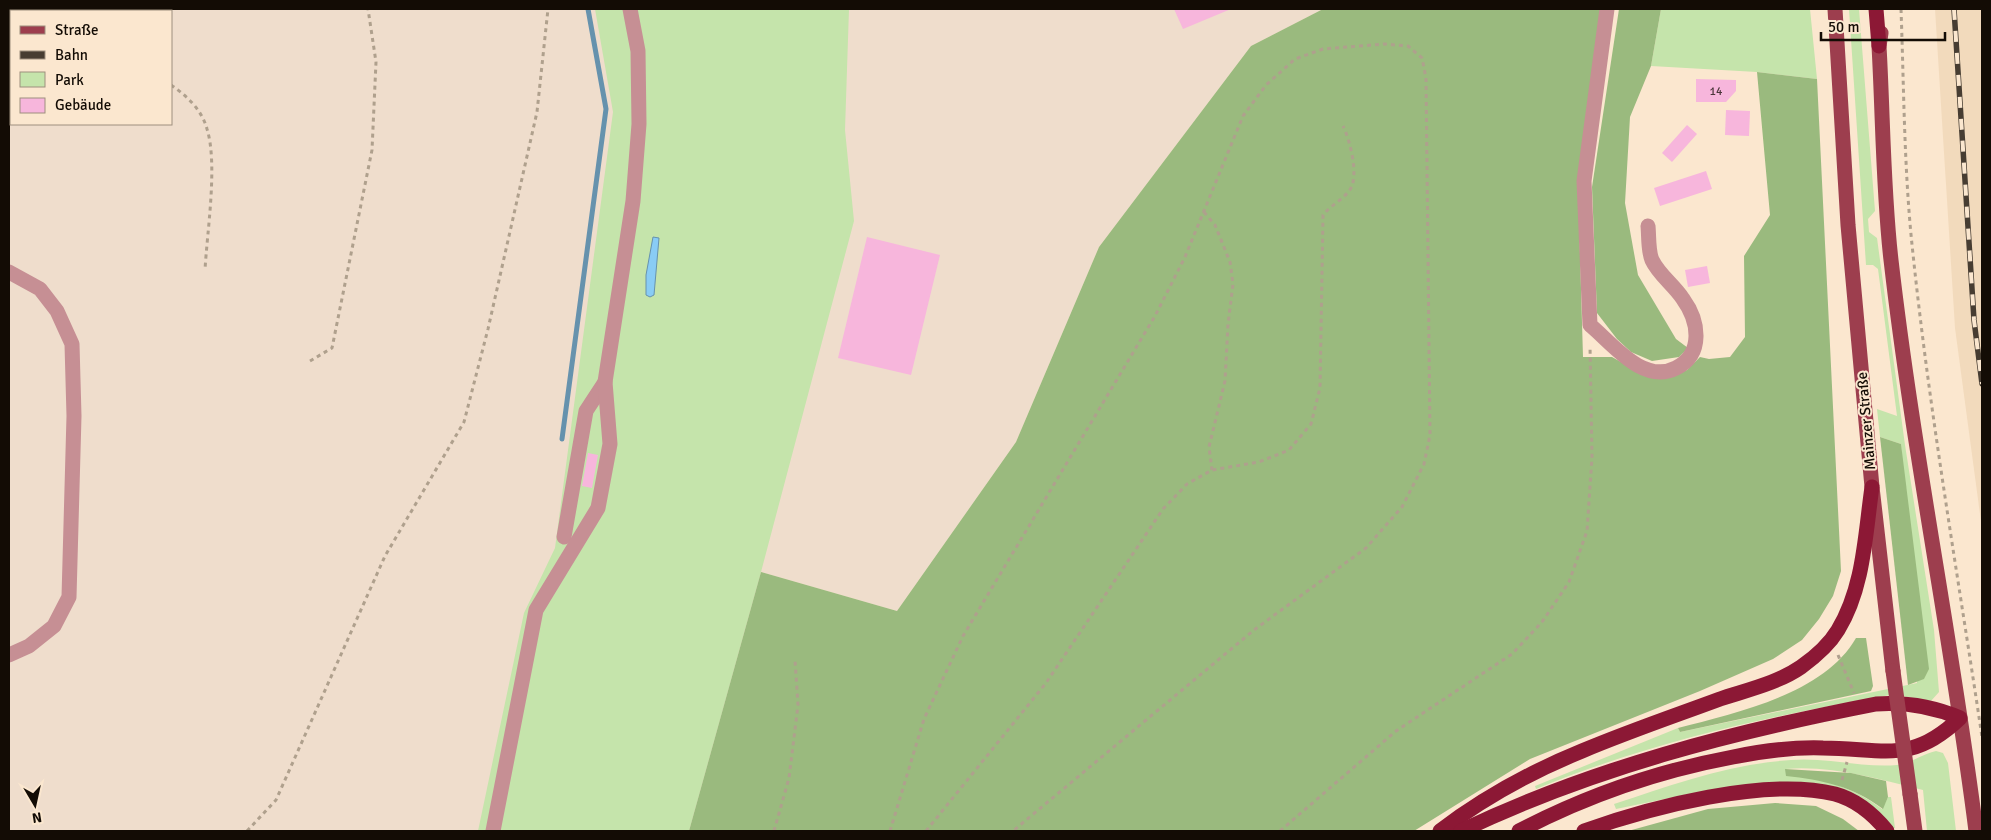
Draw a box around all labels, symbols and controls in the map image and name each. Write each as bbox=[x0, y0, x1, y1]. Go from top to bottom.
legend bbox=[10, 10, 172, 125]
scale bar bbox=[1821, 10, 1945, 42]
text: 50 m bbox=[1828, 18, 1859, 36]
text: Straße bbox=[55, 21, 99, 39]
text: Bahn bbox=[55, 46, 88, 64]
text: Park bbox=[55, 71, 84, 89]
house number: 14 bbox=[1710, 84, 1723, 99]
text: Gebäude bbox=[55, 96, 111, 114]
street label: Mainzer Straße bbox=[1853, 371, 1879, 471]
north arrow bbox=[10, 780, 60, 830]
text: N bbox=[31, 808, 43, 827]

